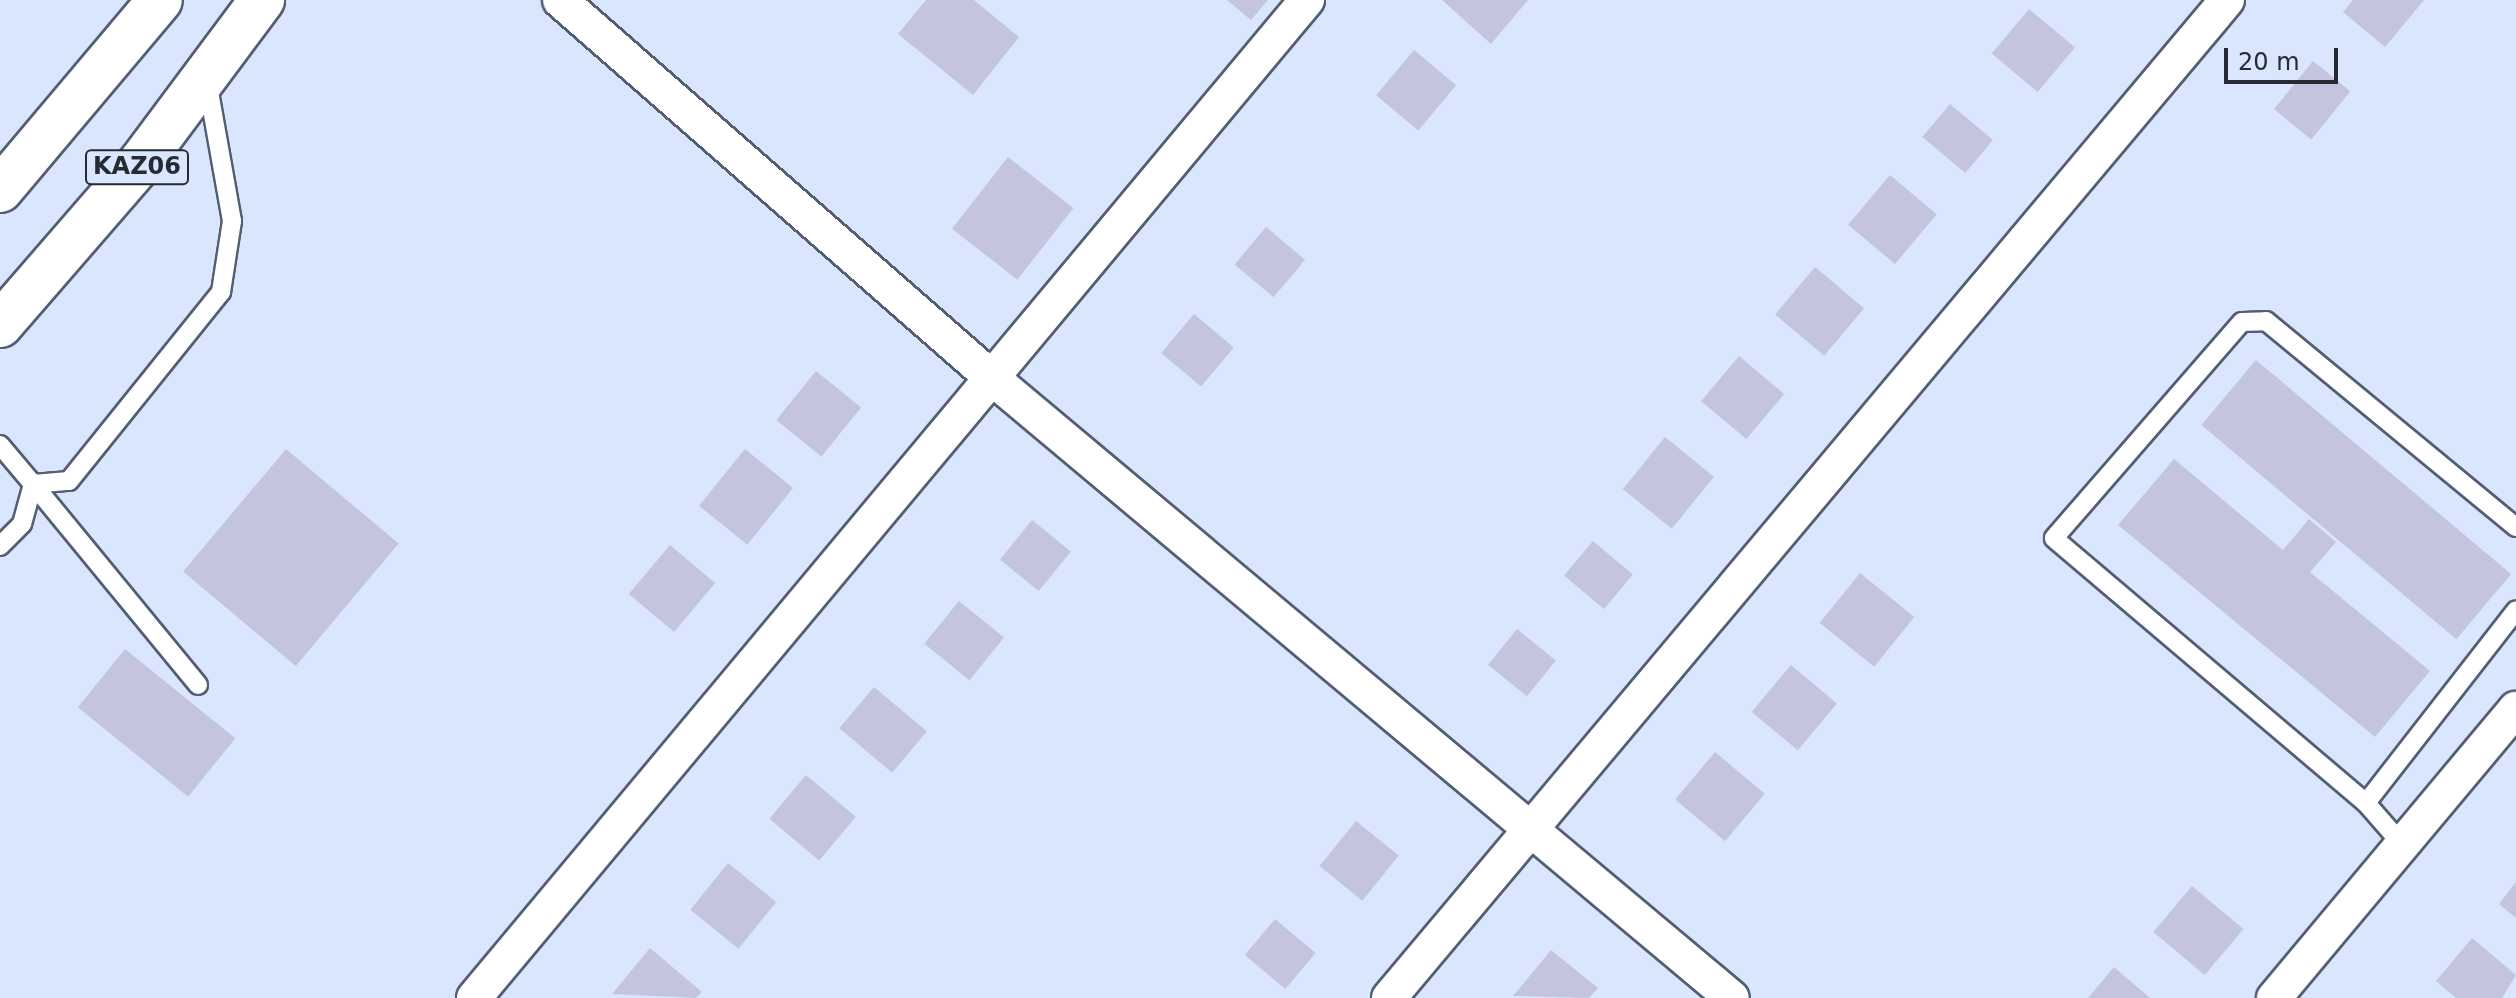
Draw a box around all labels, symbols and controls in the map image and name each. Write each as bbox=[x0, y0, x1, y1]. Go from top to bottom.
scale bar bbox=[2228, 32, 2342, 82]
text: 20 m bbox=[2238, 48, 2300, 76]
road number: KАZ06 bbox=[85, 147, 189, 187]

